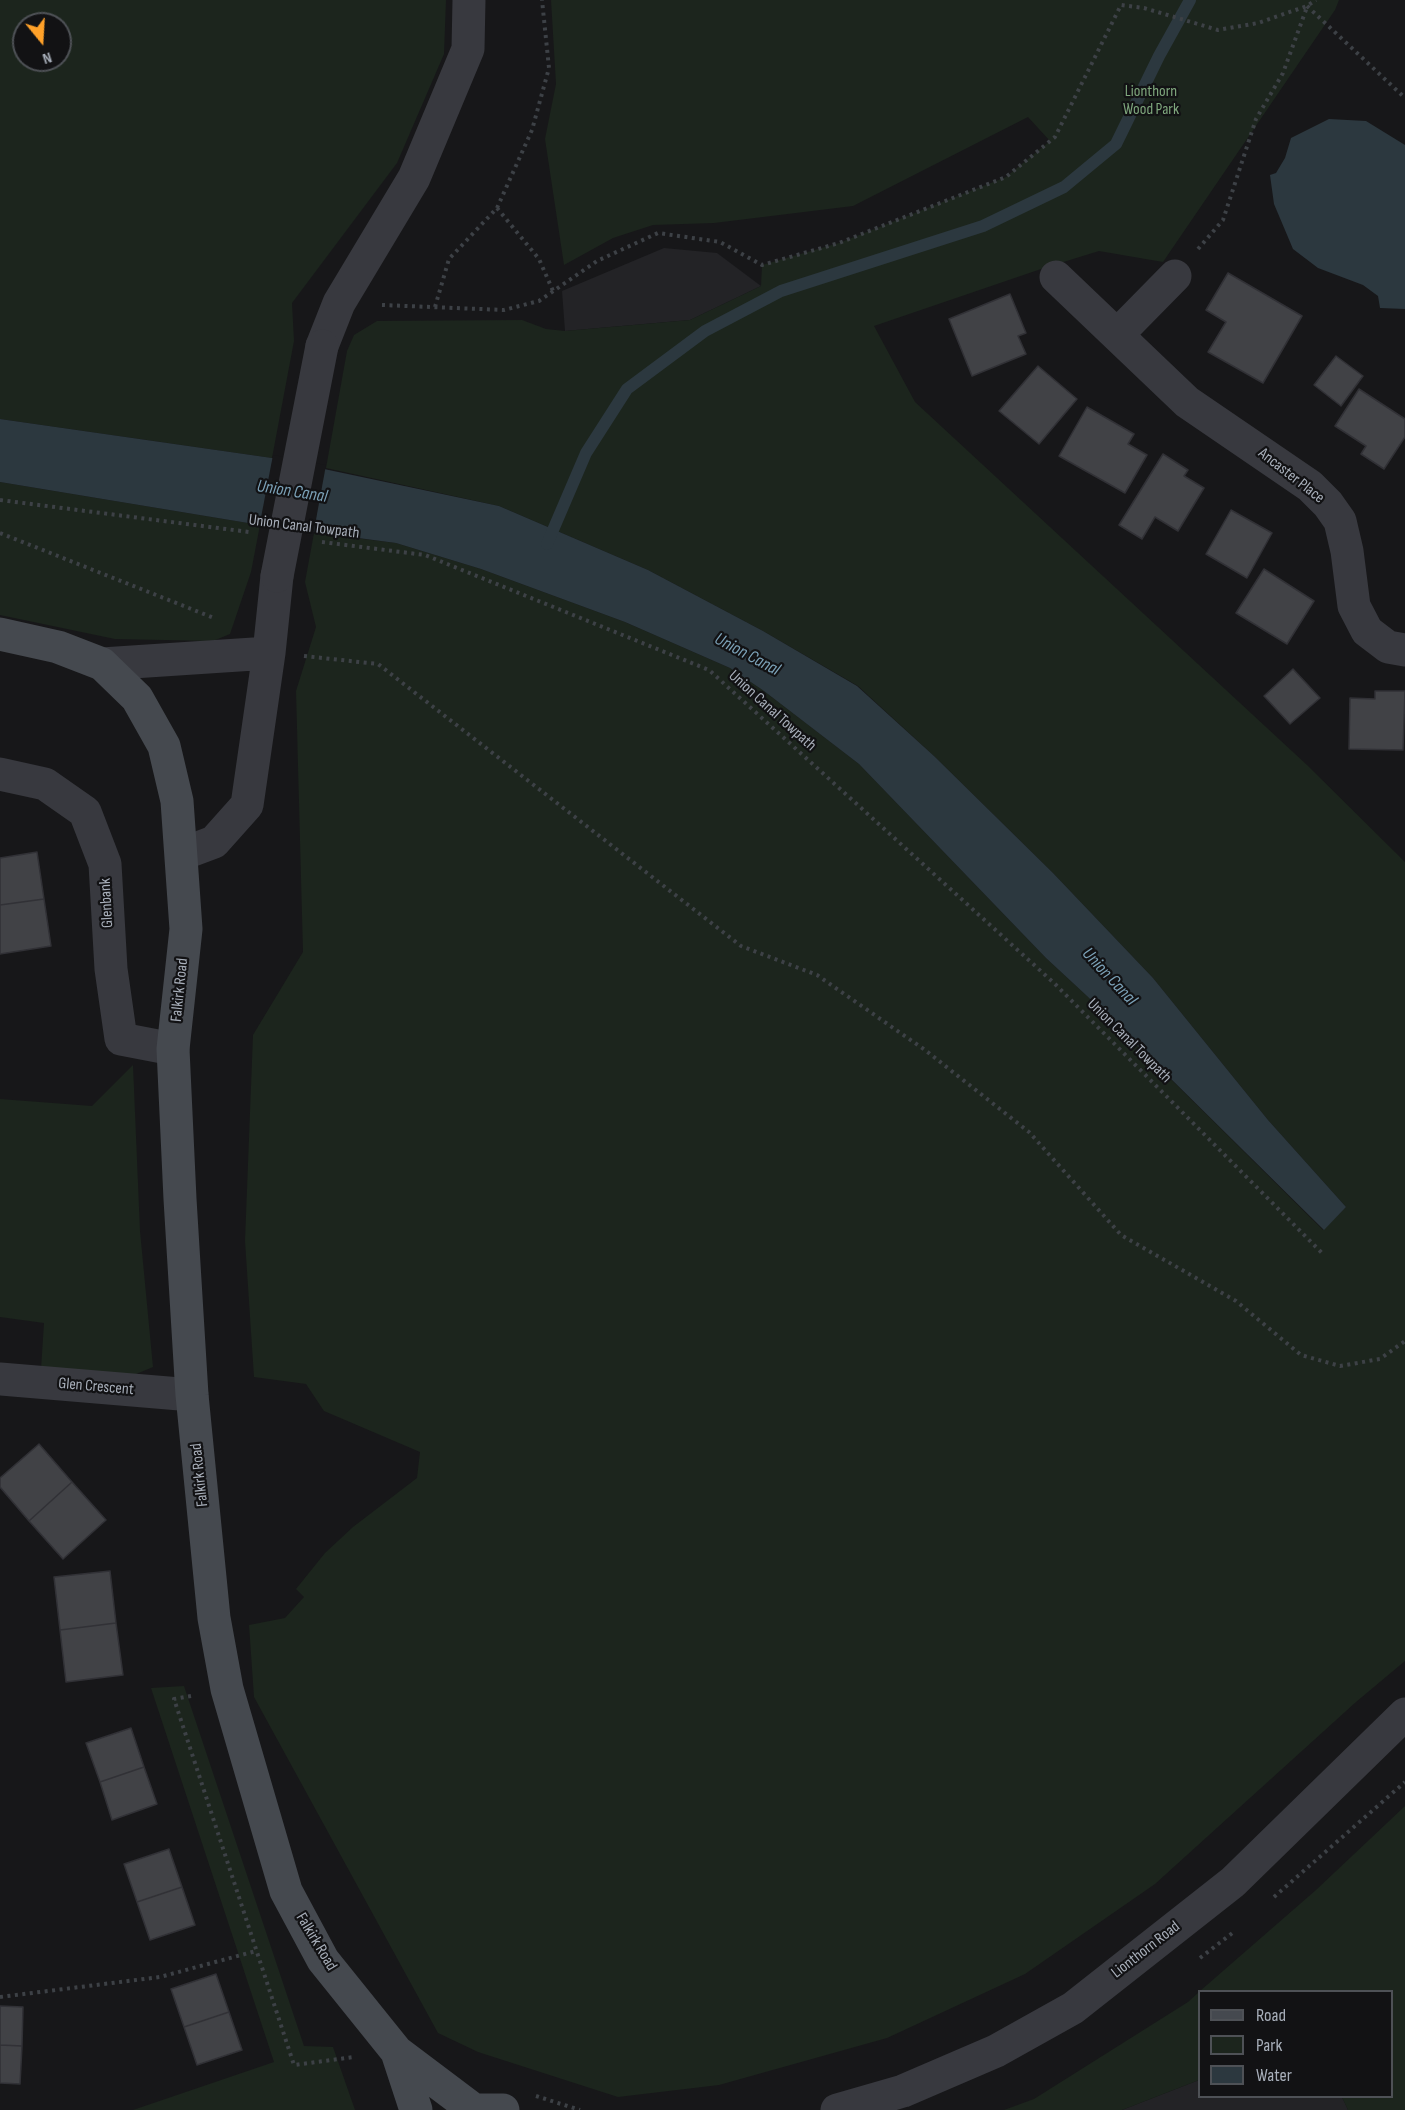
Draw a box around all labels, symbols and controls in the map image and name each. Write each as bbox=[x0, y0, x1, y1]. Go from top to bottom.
north arrow bbox=[12, 12, 72, 72]
text: N bbox=[40, 47, 54, 68]
park label: Lionthorn Wood Park bbox=[1123, 82, 1179, 120]
street label: Ancaster Place bbox=[1254, 444, 1328, 508]
water label: Union Canal bbox=[255, 476, 329, 508]
street label: Union Canal Towpath bbox=[248, 511, 360, 543]
water label: Union Canal bbox=[711, 629, 783, 681]
street label: Union Canal Towpath bbox=[724, 667, 820, 755]
street label: Glenbank bbox=[96, 878, 118, 928]
water label: Union Canal bbox=[1077, 944, 1141, 1010]
street label: Falkirk Road bbox=[167, 957, 193, 1023]
street label: Union Canal Towpath bbox=[1083, 995, 1175, 1087]
street label: Glen Crescent bbox=[57, 1374, 135, 1400]
street label: Falkirk Road bbox=[187, 1442, 213, 1508]
street label: Falkirk Road bbox=[291, 1910, 341, 1974]
street label: Lionthorn Road bbox=[1108, 1917, 1184, 1983]
legend bbox=[1198, 1990, 1393, 2098]
text: Road bbox=[1256, 2005, 1286, 2026]
text: Park bbox=[1256, 2035, 1282, 2056]
text: Water bbox=[1256, 2065, 1292, 2086]

